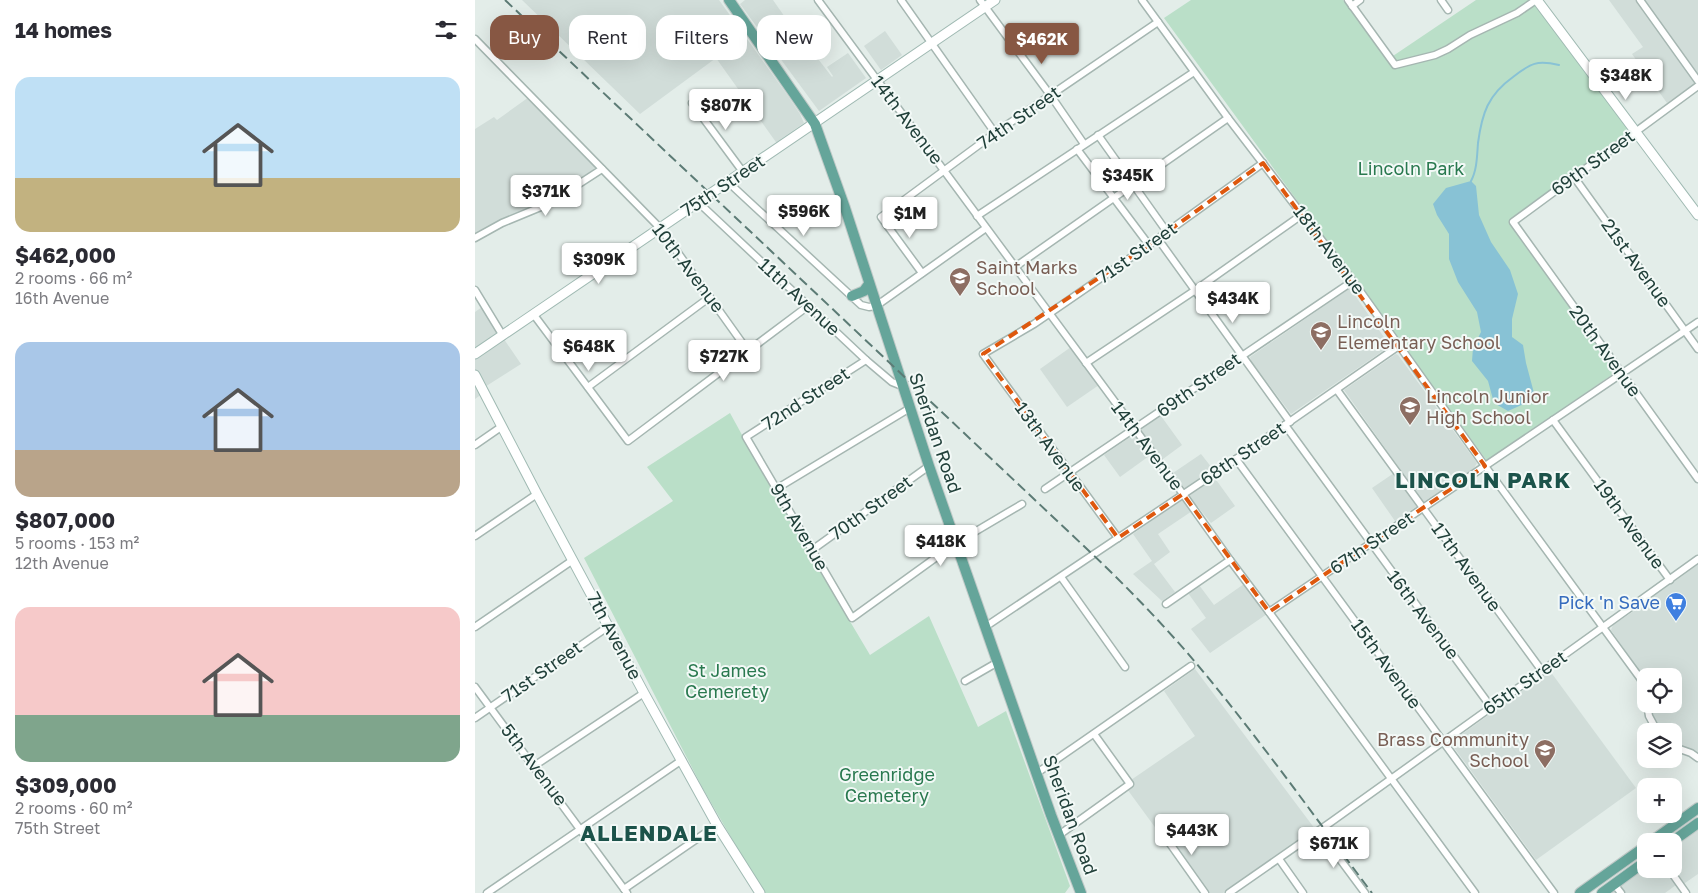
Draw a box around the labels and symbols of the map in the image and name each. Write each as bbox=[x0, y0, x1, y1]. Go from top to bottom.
pin: $462K bbox=[1007, 22, 1077, 65]
pin: $348K bbox=[1591, 58, 1661, 101]
street label: 14th Avenue bbox=[867, 70, 948, 168]
street label: 74th Street bbox=[973, 80, 1064, 154]
pin: $807K bbox=[691, 88, 761, 131]
street label: 69th Street bbox=[1546, 125, 1638, 200]
street label: 75th Street bbox=[676, 149, 768, 221]
park label: Lincoln Park bbox=[1357, 157, 1465, 179]
pin: $345K bbox=[1093, 158, 1163, 201]
pin: $371K bbox=[511, 174, 581, 217]
pin: $596K bbox=[769, 194, 839, 237]
pin: $1M bbox=[886, 196, 934, 239]
street label: 18th Avenue bbox=[1289, 200, 1370, 298]
street label: 21st Avenue bbox=[1597, 214, 1676, 311]
street label: 71st Street bbox=[1092, 217, 1181, 288]
street label: 10th Avenue bbox=[648, 218, 730, 316]
pin: $309K bbox=[564, 242, 634, 285]
street label: 11th Avenue bbox=[754, 253, 845, 340]
place label: Saint Marks School bbox=[976, 256, 1077, 299]
school or university icon: Saint Marks School bbox=[948, 266, 972, 297]
pin: $434K bbox=[1198, 282, 1268, 324]
street label: 20th Avenue bbox=[1565, 300, 1646, 401]
place label: Lincoln Elementary School bbox=[1337, 310, 1501, 353]
school or university icon: Lincoln Elementary School bbox=[1309, 320, 1333, 351]
pin: $648K bbox=[554, 330, 624, 372]
pin: $727K bbox=[689, 340, 759, 382]
street label: 69th Street bbox=[1152, 347, 1245, 421]
street label: 72nd Street bbox=[758, 362, 853, 435]
street label: Sheridan Road bbox=[905, 370, 967, 496]
place label: Lincoln Junior High School bbox=[1426, 385, 1549, 428]
school or university icon: Lincoln Junior High School bbox=[1398, 395, 1422, 426]
street label: 14th Avenue bbox=[1107, 396, 1188, 494]
street label: 13th Avenue bbox=[1011, 397, 1091, 496]
street label: 68th Street bbox=[1196, 417, 1289, 490]
district label: LINCOLN PARK bbox=[1395, 466, 1571, 493]
street label: 70th Street bbox=[825, 470, 916, 545]
street label: 19th Avenue bbox=[1590, 474, 1670, 573]
street label: 9th Avenue bbox=[766, 479, 834, 574]
street label: 67th Street bbox=[1325, 506, 1418, 578]
street label: 17th Avenue bbox=[1427, 518, 1506, 615]
pin: $418K bbox=[906, 524, 976, 567]
street label: 16th Avenue bbox=[1383, 565, 1464, 663]
street label: 7th Avenue bbox=[583, 588, 647, 683]
place label: Pick 'n Save bbox=[1558, 591, 1660, 613]
supermarket icon: Pick 'n Save bbox=[1664, 591, 1688, 622]
street label: 15th Avenue bbox=[1347, 614, 1427, 713]
street label: 71st Street bbox=[497, 636, 586, 707]
street label: 65th Street bbox=[1478, 645, 1571, 719]
park label: St James Cemerety bbox=[685, 659, 769, 702]
street label: 5th Avenue bbox=[497, 719, 573, 810]
place label: Brass Community School bbox=[1377, 728, 1529, 771]
school or university icon: Brass Community School bbox=[1533, 738, 1557, 769]
street label: Sheridan Road bbox=[1039, 752, 1103, 878]
park label: Greenridge Cemetery bbox=[839, 763, 935, 806]
pin: $443K bbox=[1157, 814, 1227, 856]
district label: ALLENDALE bbox=[580, 819, 718, 846]
pin: $671K bbox=[1299, 826, 1369, 869]

